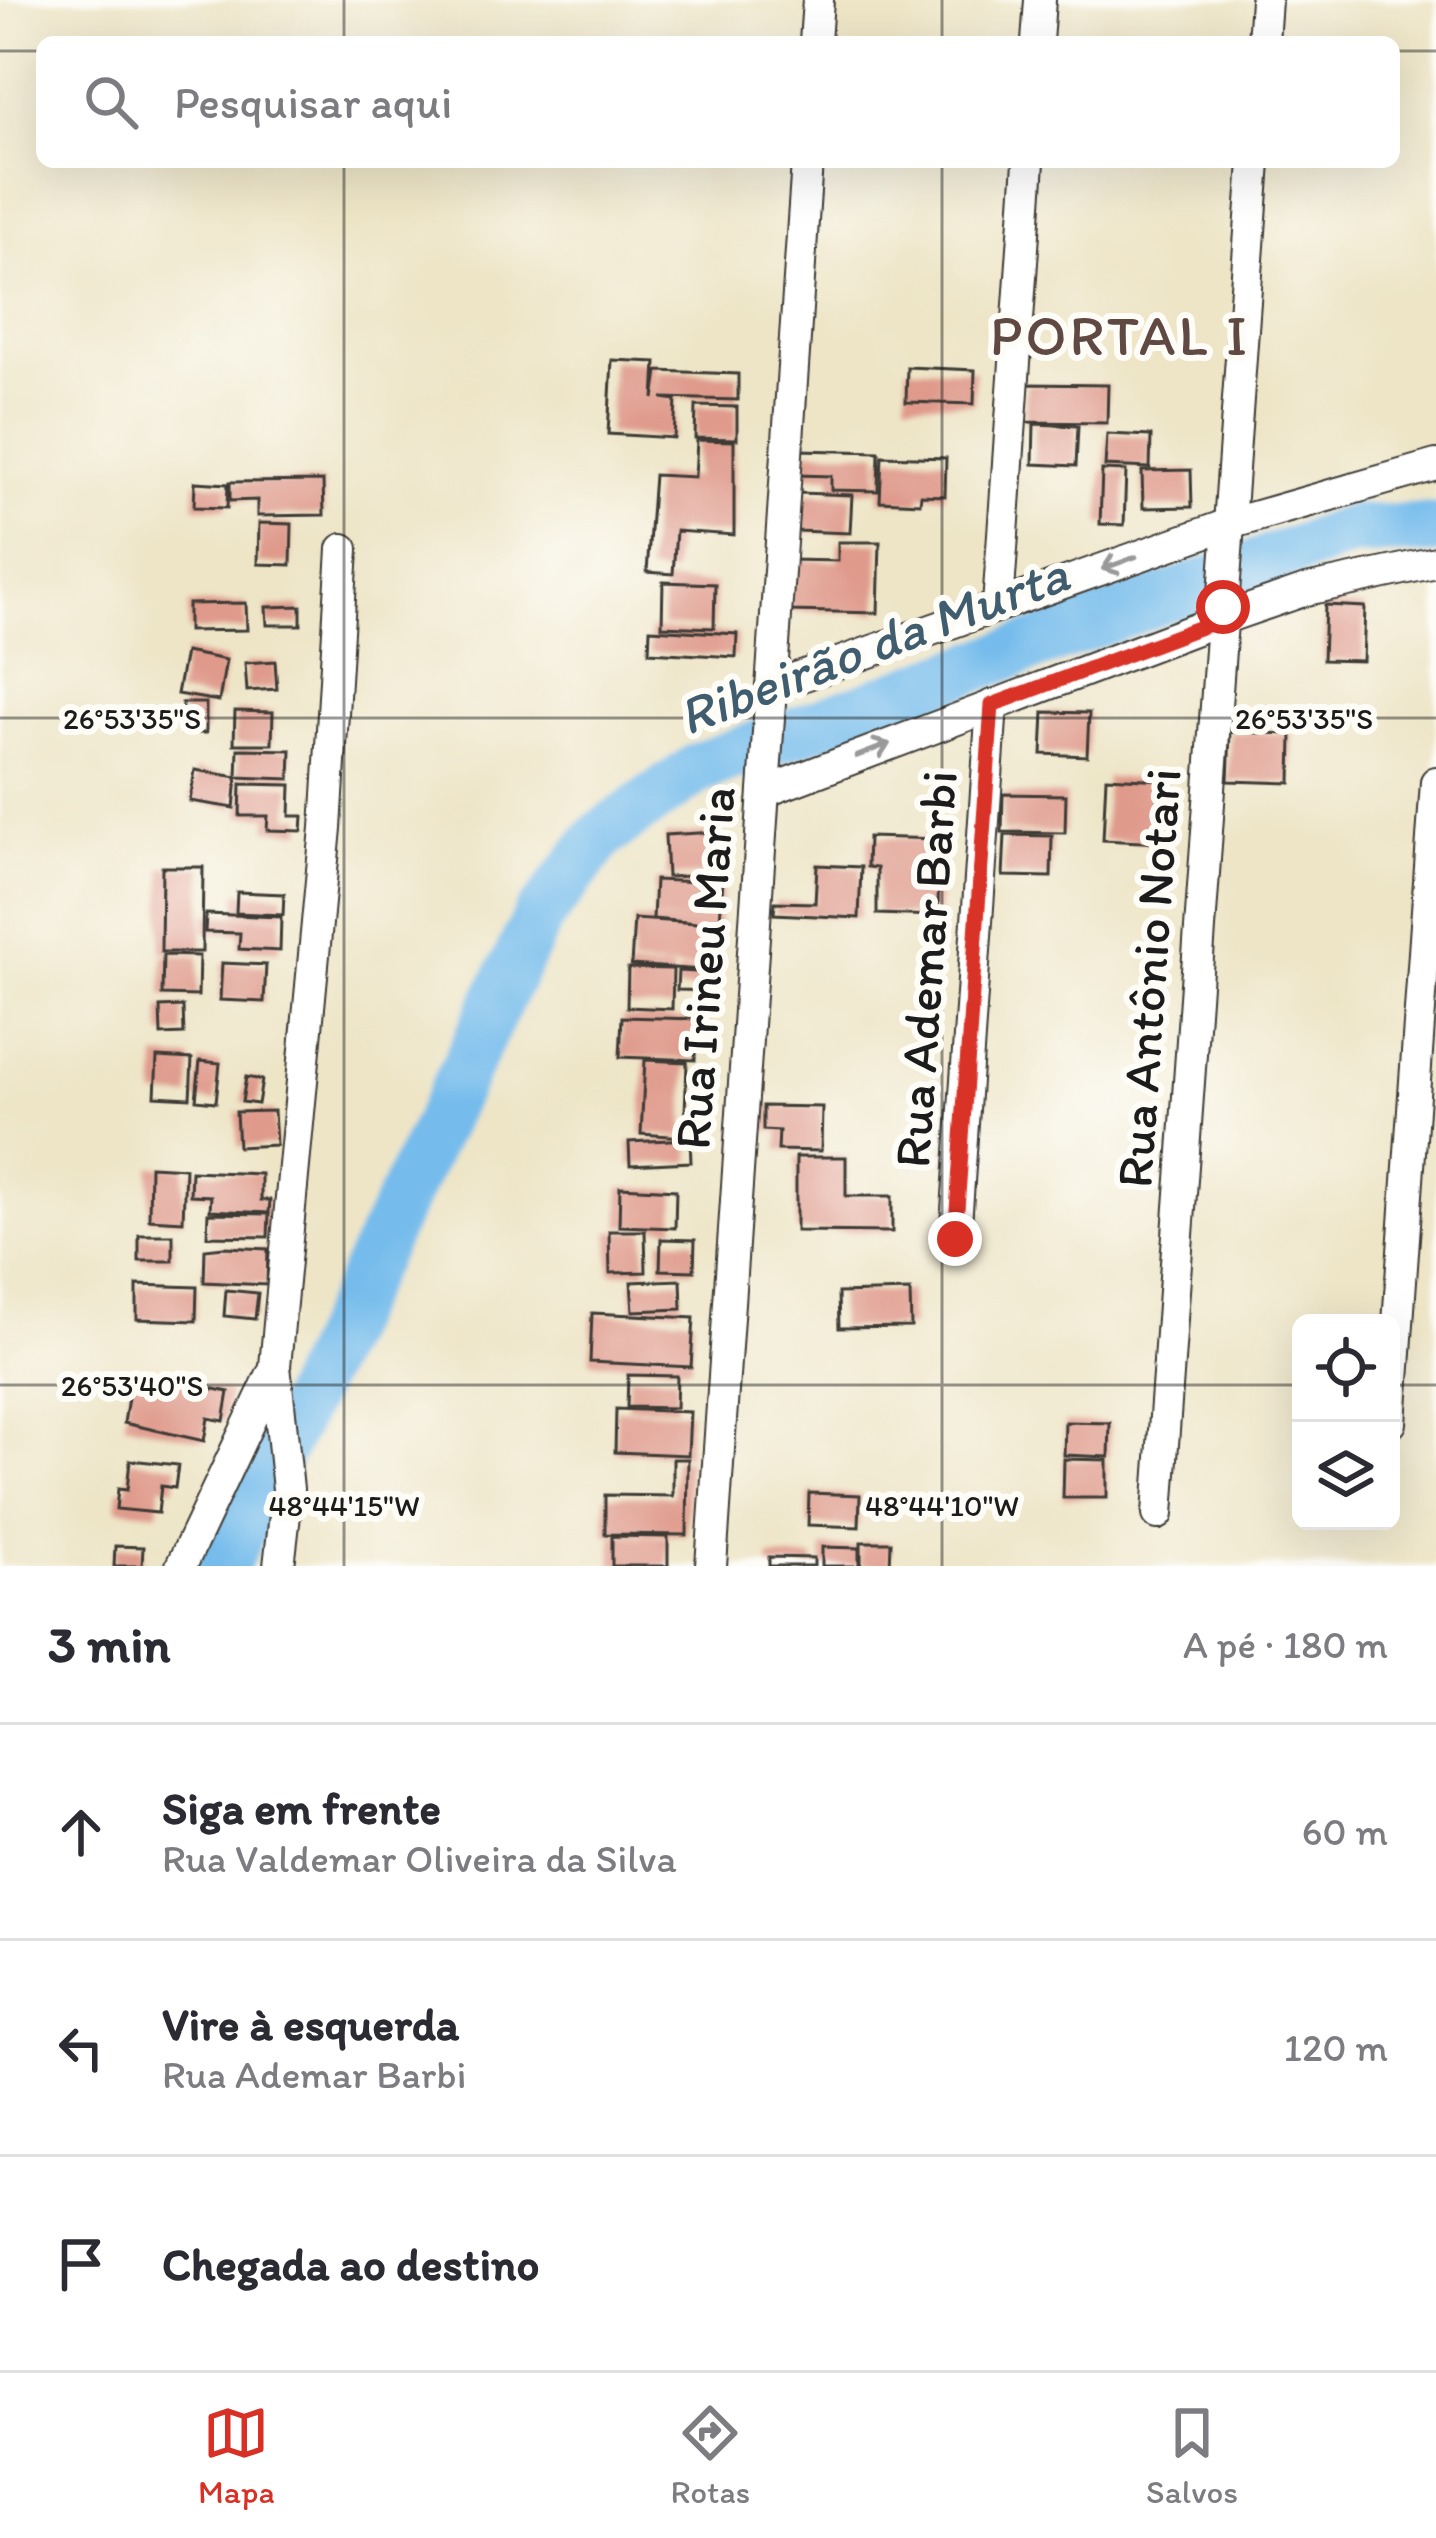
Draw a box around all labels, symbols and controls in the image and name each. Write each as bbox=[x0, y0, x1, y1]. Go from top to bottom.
search box bbox=[36, 36, 1400, 168]
icon: search bbox=[78, 69, 144, 135]
text: Pesquisar aqui bbox=[174, 75, 452, 129]
district label: PORTAL I bbox=[990, 301, 1250, 369]
water label: Ribeirão da Murta bbox=[669, 540, 1078, 749]
one-way arrow bbox=[1101, 554, 1138, 575]
route start bbox=[1196, 580, 1250, 634]
text: 26°53'35"S bbox=[63, 700, 201, 737]
text: 26°53'35"S bbox=[1235, 700, 1373, 737]
one-way arrow bbox=[854, 738, 891, 760]
street label: Rua Antônio Notari bbox=[1103, 766, 1194, 1190]
street label: Rua Ademar Barbi bbox=[881, 768, 970, 1170]
street label: Rua Irineu Maria bbox=[661, 785, 748, 1152]
route end bbox=[928, 1212, 982, 1266]
map controls bbox=[1292, 1314, 1400, 1530]
button: locate bbox=[1292, 1314, 1400, 1422]
text: 26°53'40"S bbox=[61, 1367, 203, 1404]
button: layers bbox=[1292, 1422, 1400, 1530]
text: 48°44'15"W bbox=[268, 1487, 420, 1524]
text: 48°44'10"W bbox=[865, 1487, 1019, 1524]
text: 3 min bbox=[48, 1614, 170, 1675]
text: A pé · 180 m bbox=[1183, 1621, 1388, 1668]
text: Siga em frente bbox=[162, 1781, 441, 1835]
icon: ahead bbox=[48, 1799, 114, 1865]
text: 60 m bbox=[1302, 1808, 1388, 1855]
text: Rua Valdemar Oliveira da Silva bbox=[162, 1835, 677, 1882]
text: Vire à esquerda bbox=[162, 1997, 459, 2051]
icon: left bbox=[48, 2015, 114, 2081]
text: 120 m bbox=[1284, 2024, 1388, 2071]
text: Rua Ademar Barbi bbox=[162, 2051, 466, 2098]
icon: arrive bbox=[48, 2231, 114, 2297]
text: Chegada ao destino bbox=[162, 2237, 539, 2291]
tab: Mapa bbox=[198, 2400, 275, 2511]
tab: Rotas bbox=[671, 2400, 750, 2511]
tab: Salvos bbox=[1146, 2400, 1238, 2511]

